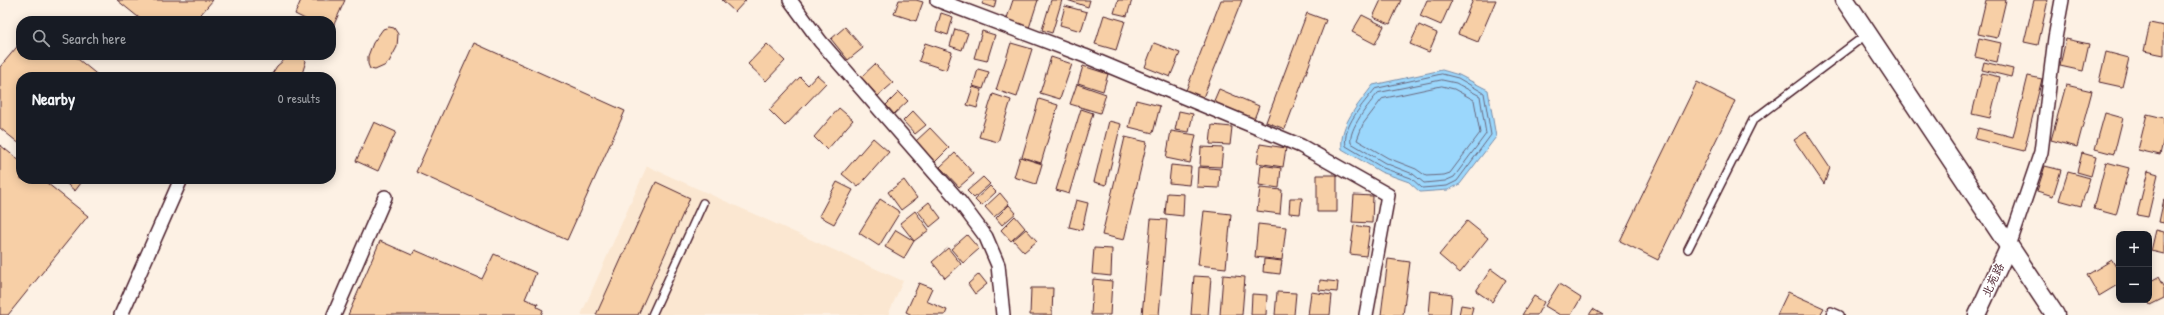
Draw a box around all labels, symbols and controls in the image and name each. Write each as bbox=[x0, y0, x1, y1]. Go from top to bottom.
search box bbox=[16, 16, 336, 60]
icon: search bbox=[30, 27, 52, 49]
text: Search here bbox=[62, 28, 126, 49]
text: Nearby bbox=[32, 87, 75, 110]
text: 0 results bbox=[278, 89, 320, 107]
map controls bbox=[2116, 231, 2152, 303]
button: + bbox=[2116, 231, 2152, 267]
street label: 北苑路 bbox=[1977, 260, 2008, 300]
button: − bbox=[2116, 267, 2152, 303]

